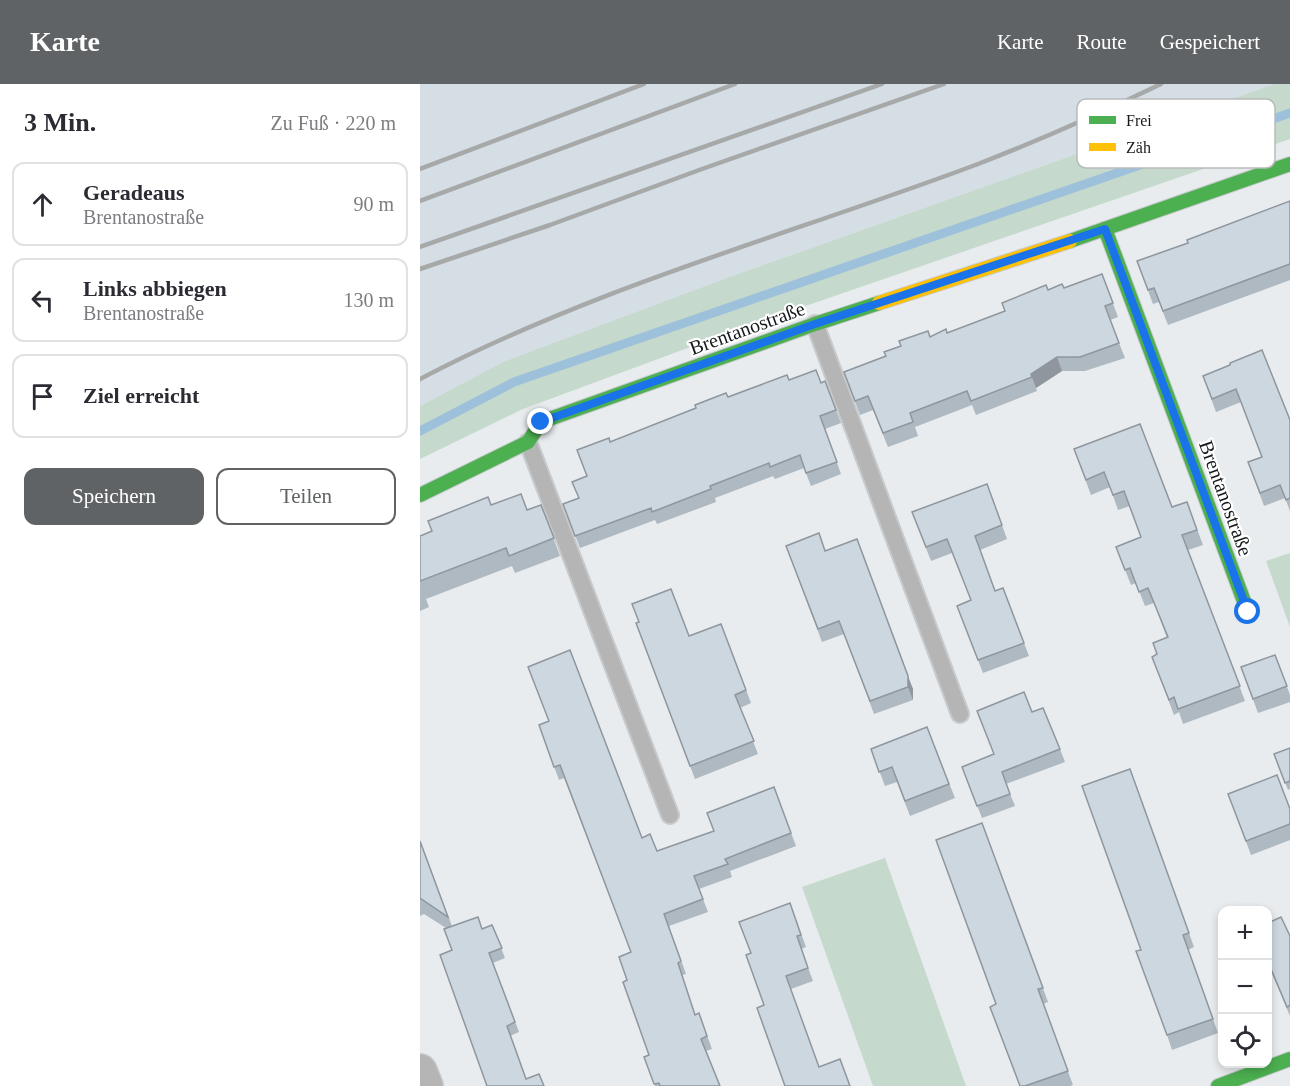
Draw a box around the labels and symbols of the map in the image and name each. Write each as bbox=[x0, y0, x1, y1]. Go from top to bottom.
legend bbox=[1077, 99, 1275, 168]
text: Frei bbox=[1126, 112, 1152, 129]
text: Zäh bbox=[1126, 139, 1151, 156]
street label: Brentanostraße bbox=[686, 297, 808, 359]
route end bbox=[527, 408, 553, 434]
street label: Brentanostraße bbox=[1195, 437, 1257, 559]
route start bbox=[1234, 598, 1260, 624]

